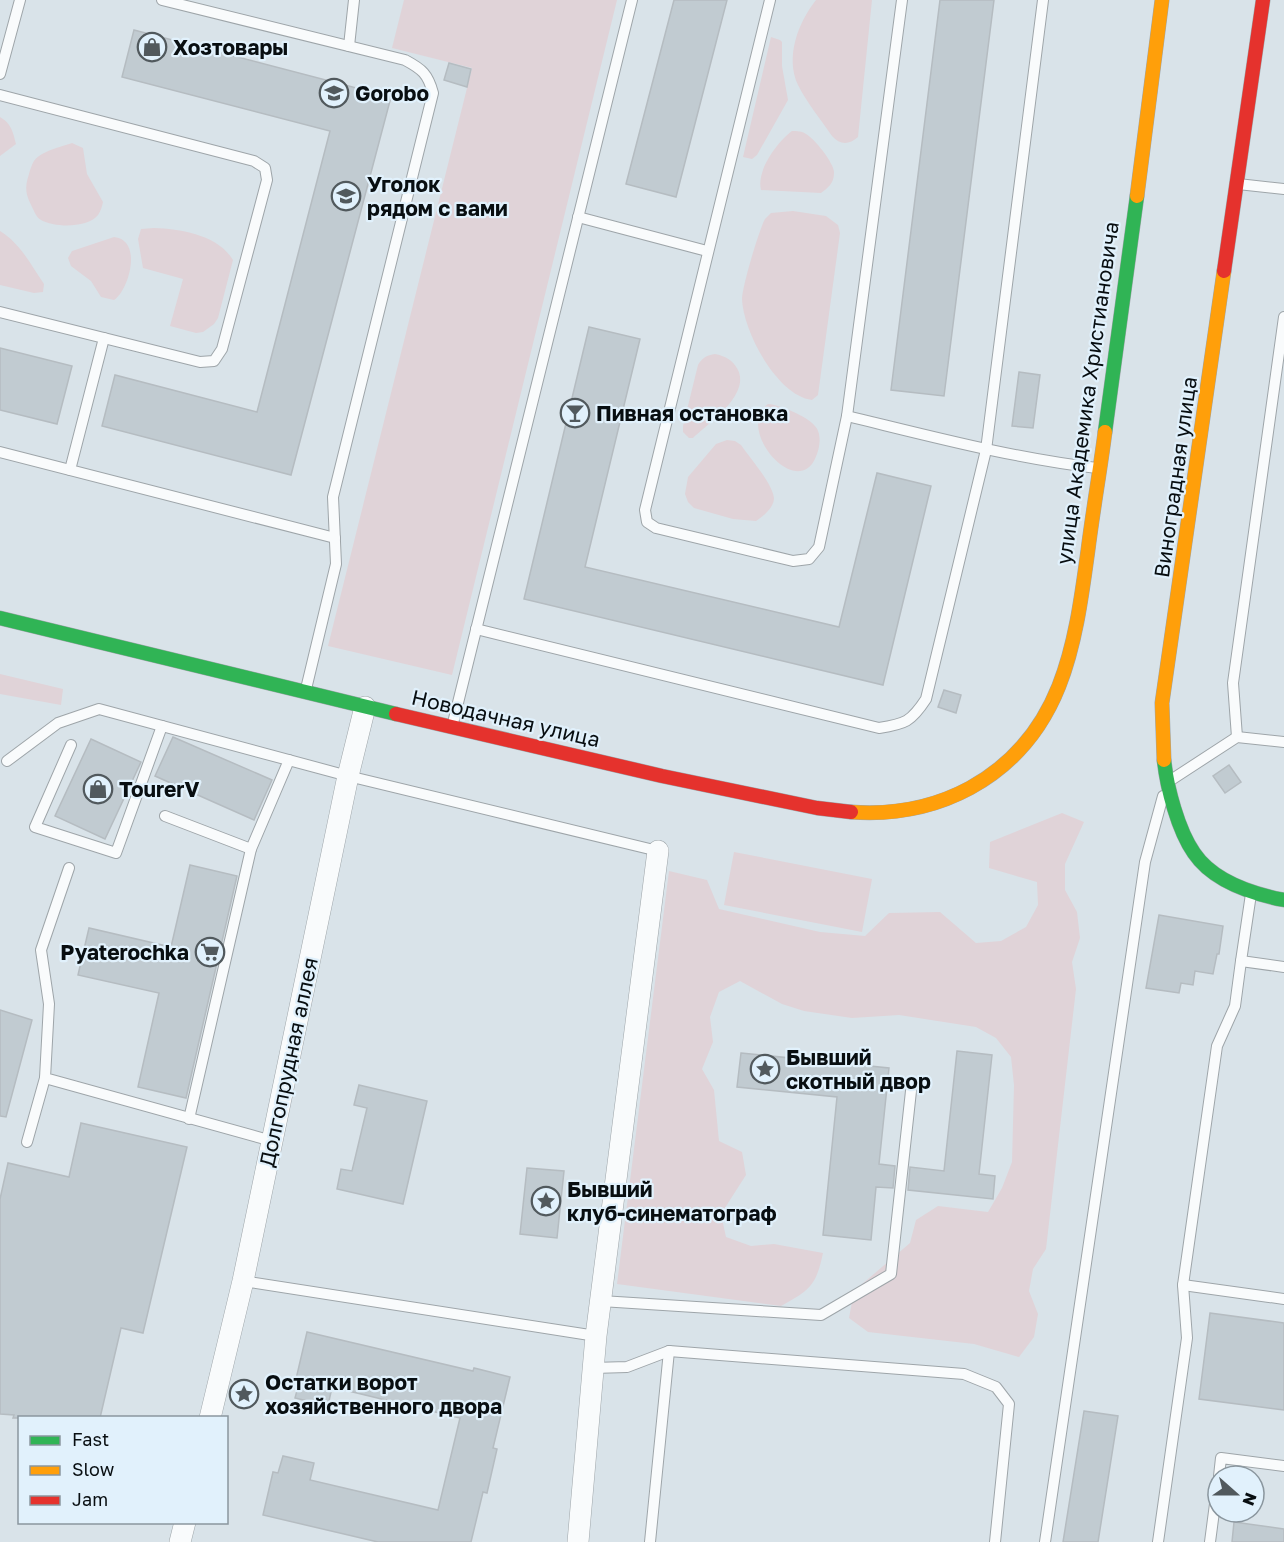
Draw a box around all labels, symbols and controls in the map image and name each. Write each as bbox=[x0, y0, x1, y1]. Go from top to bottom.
shop icon: Хозтовары bbox=[136, 31, 168, 63]
place label: Хозтовары bbox=[173, 34, 288, 60]
school or university icon: Gorobo bbox=[318, 77, 350, 109]
place label: Gorobo bbox=[355, 80, 429, 106]
place label: Уголок рядом с вами bbox=[367, 171, 508, 221]
school or university icon: Уголок рядом с вами bbox=[330, 180, 362, 212]
street label: улица Академика Христиановича bbox=[1050, 220, 1124, 566]
street label: Виноградная улица bbox=[1148, 375, 1202, 579]
bar icon: Пивная остановка bbox=[559, 397, 591, 429]
place label: Пивная остановка bbox=[596, 400, 788, 426]
street label: Новодачная улица bbox=[409, 684, 603, 752]
shop icon: TourerV bbox=[82, 773, 114, 805]
place label: TourerV bbox=[119, 776, 200, 802]
supermarket icon: Pyaterochka bbox=[194, 936, 226, 968]
place label: Pyaterochka bbox=[60, 939, 189, 965]
street label: Долгопрудная аллея bbox=[253, 955, 323, 1169]
place label: Бывший скотный двор bbox=[786, 1044, 931, 1094]
place icon: Бывший скотный двор bbox=[749, 1053, 781, 1085]
place label: Бывший клуб-синематограф bbox=[567, 1176, 777, 1226]
place icon: Бывший клуб-синематограф bbox=[530, 1185, 562, 1217]
place label: Остатки ворот хозяйственного двора bbox=[265, 1369, 502, 1419]
place icon: Остатки ворот хозяйственного двора bbox=[228, 1378, 260, 1410]
legend bbox=[18, 1416, 228, 1524]
text: Fast bbox=[72, 1428, 109, 1450]
text: Slow bbox=[72, 1458, 115, 1480]
north arrow bbox=[1206, 1464, 1266, 1524]
text: Jam bbox=[72, 1488, 108, 1510]
text: N bbox=[1238, 1490, 1262, 1509]

